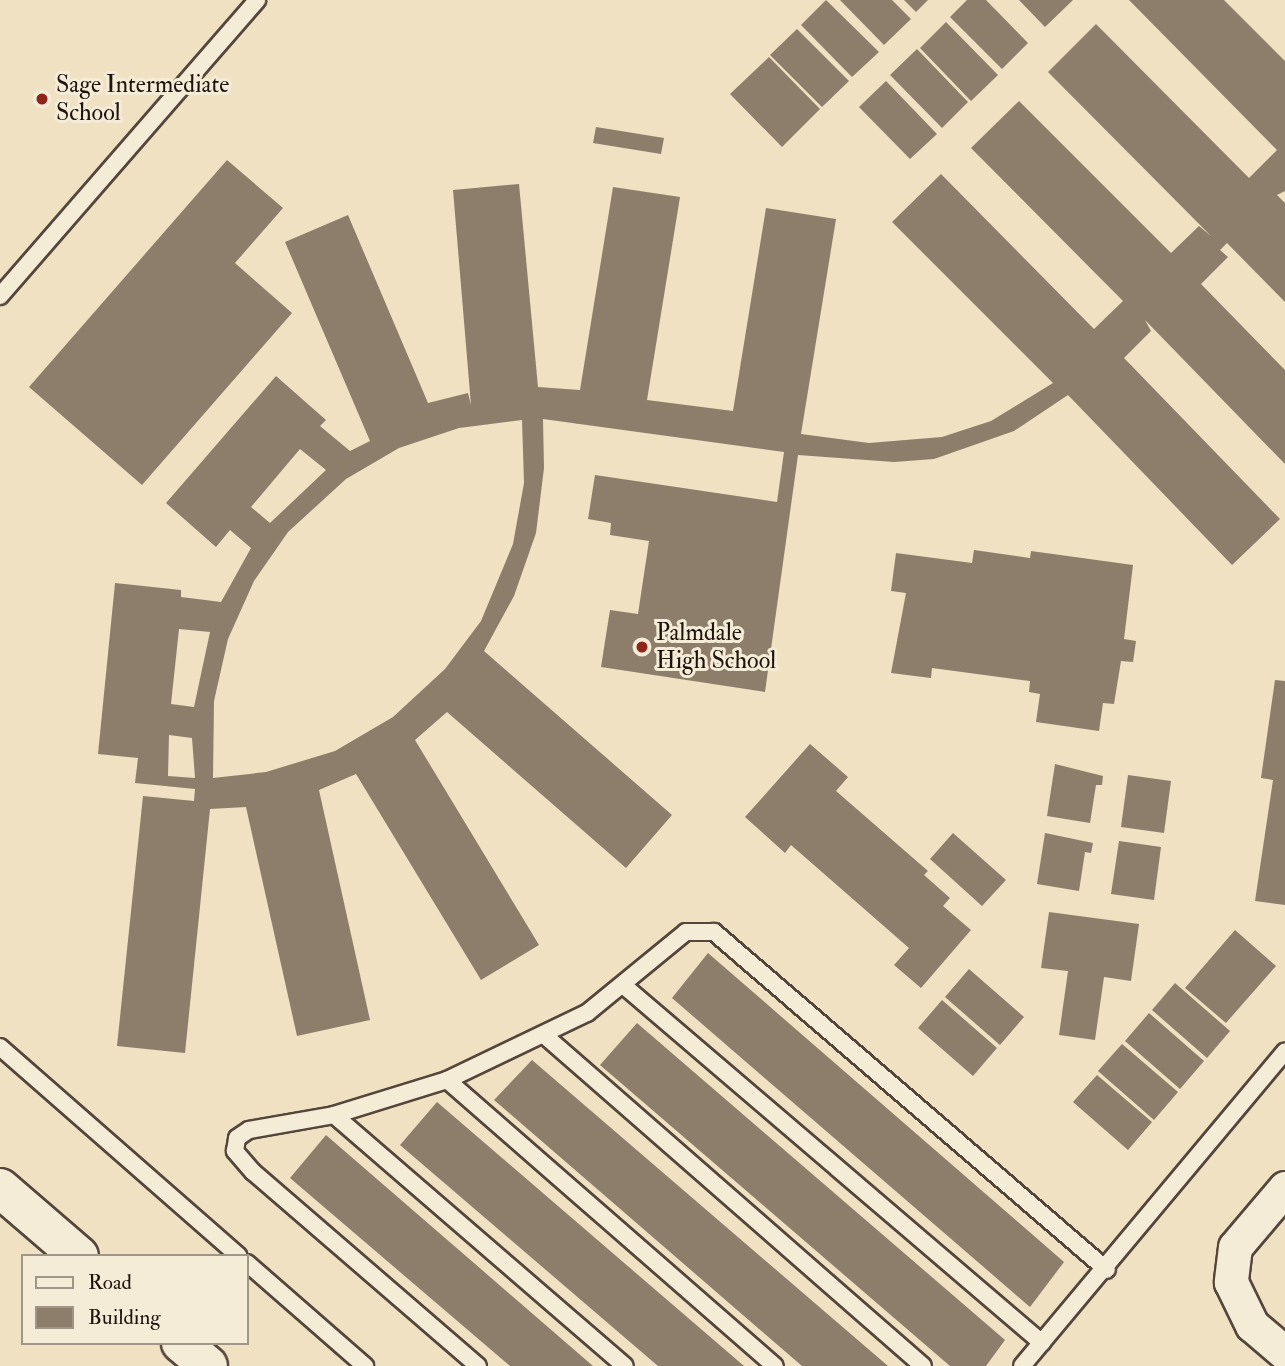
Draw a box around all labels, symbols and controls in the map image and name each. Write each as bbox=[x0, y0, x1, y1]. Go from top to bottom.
place label: Sage Intermediate School bbox=[56, 71, 229, 127]
marker: Sage Intermediate School bbox=[34, 91, 50, 107]
place label: Palmdale High School bbox=[656, 619, 776, 675]
marker: Palmdale High School bbox=[634, 639, 650, 655]
legend bbox=[21, 1254, 248, 1345]
text: Road bbox=[88, 1269, 132, 1296]
text: Building bbox=[88, 1304, 161, 1331]

